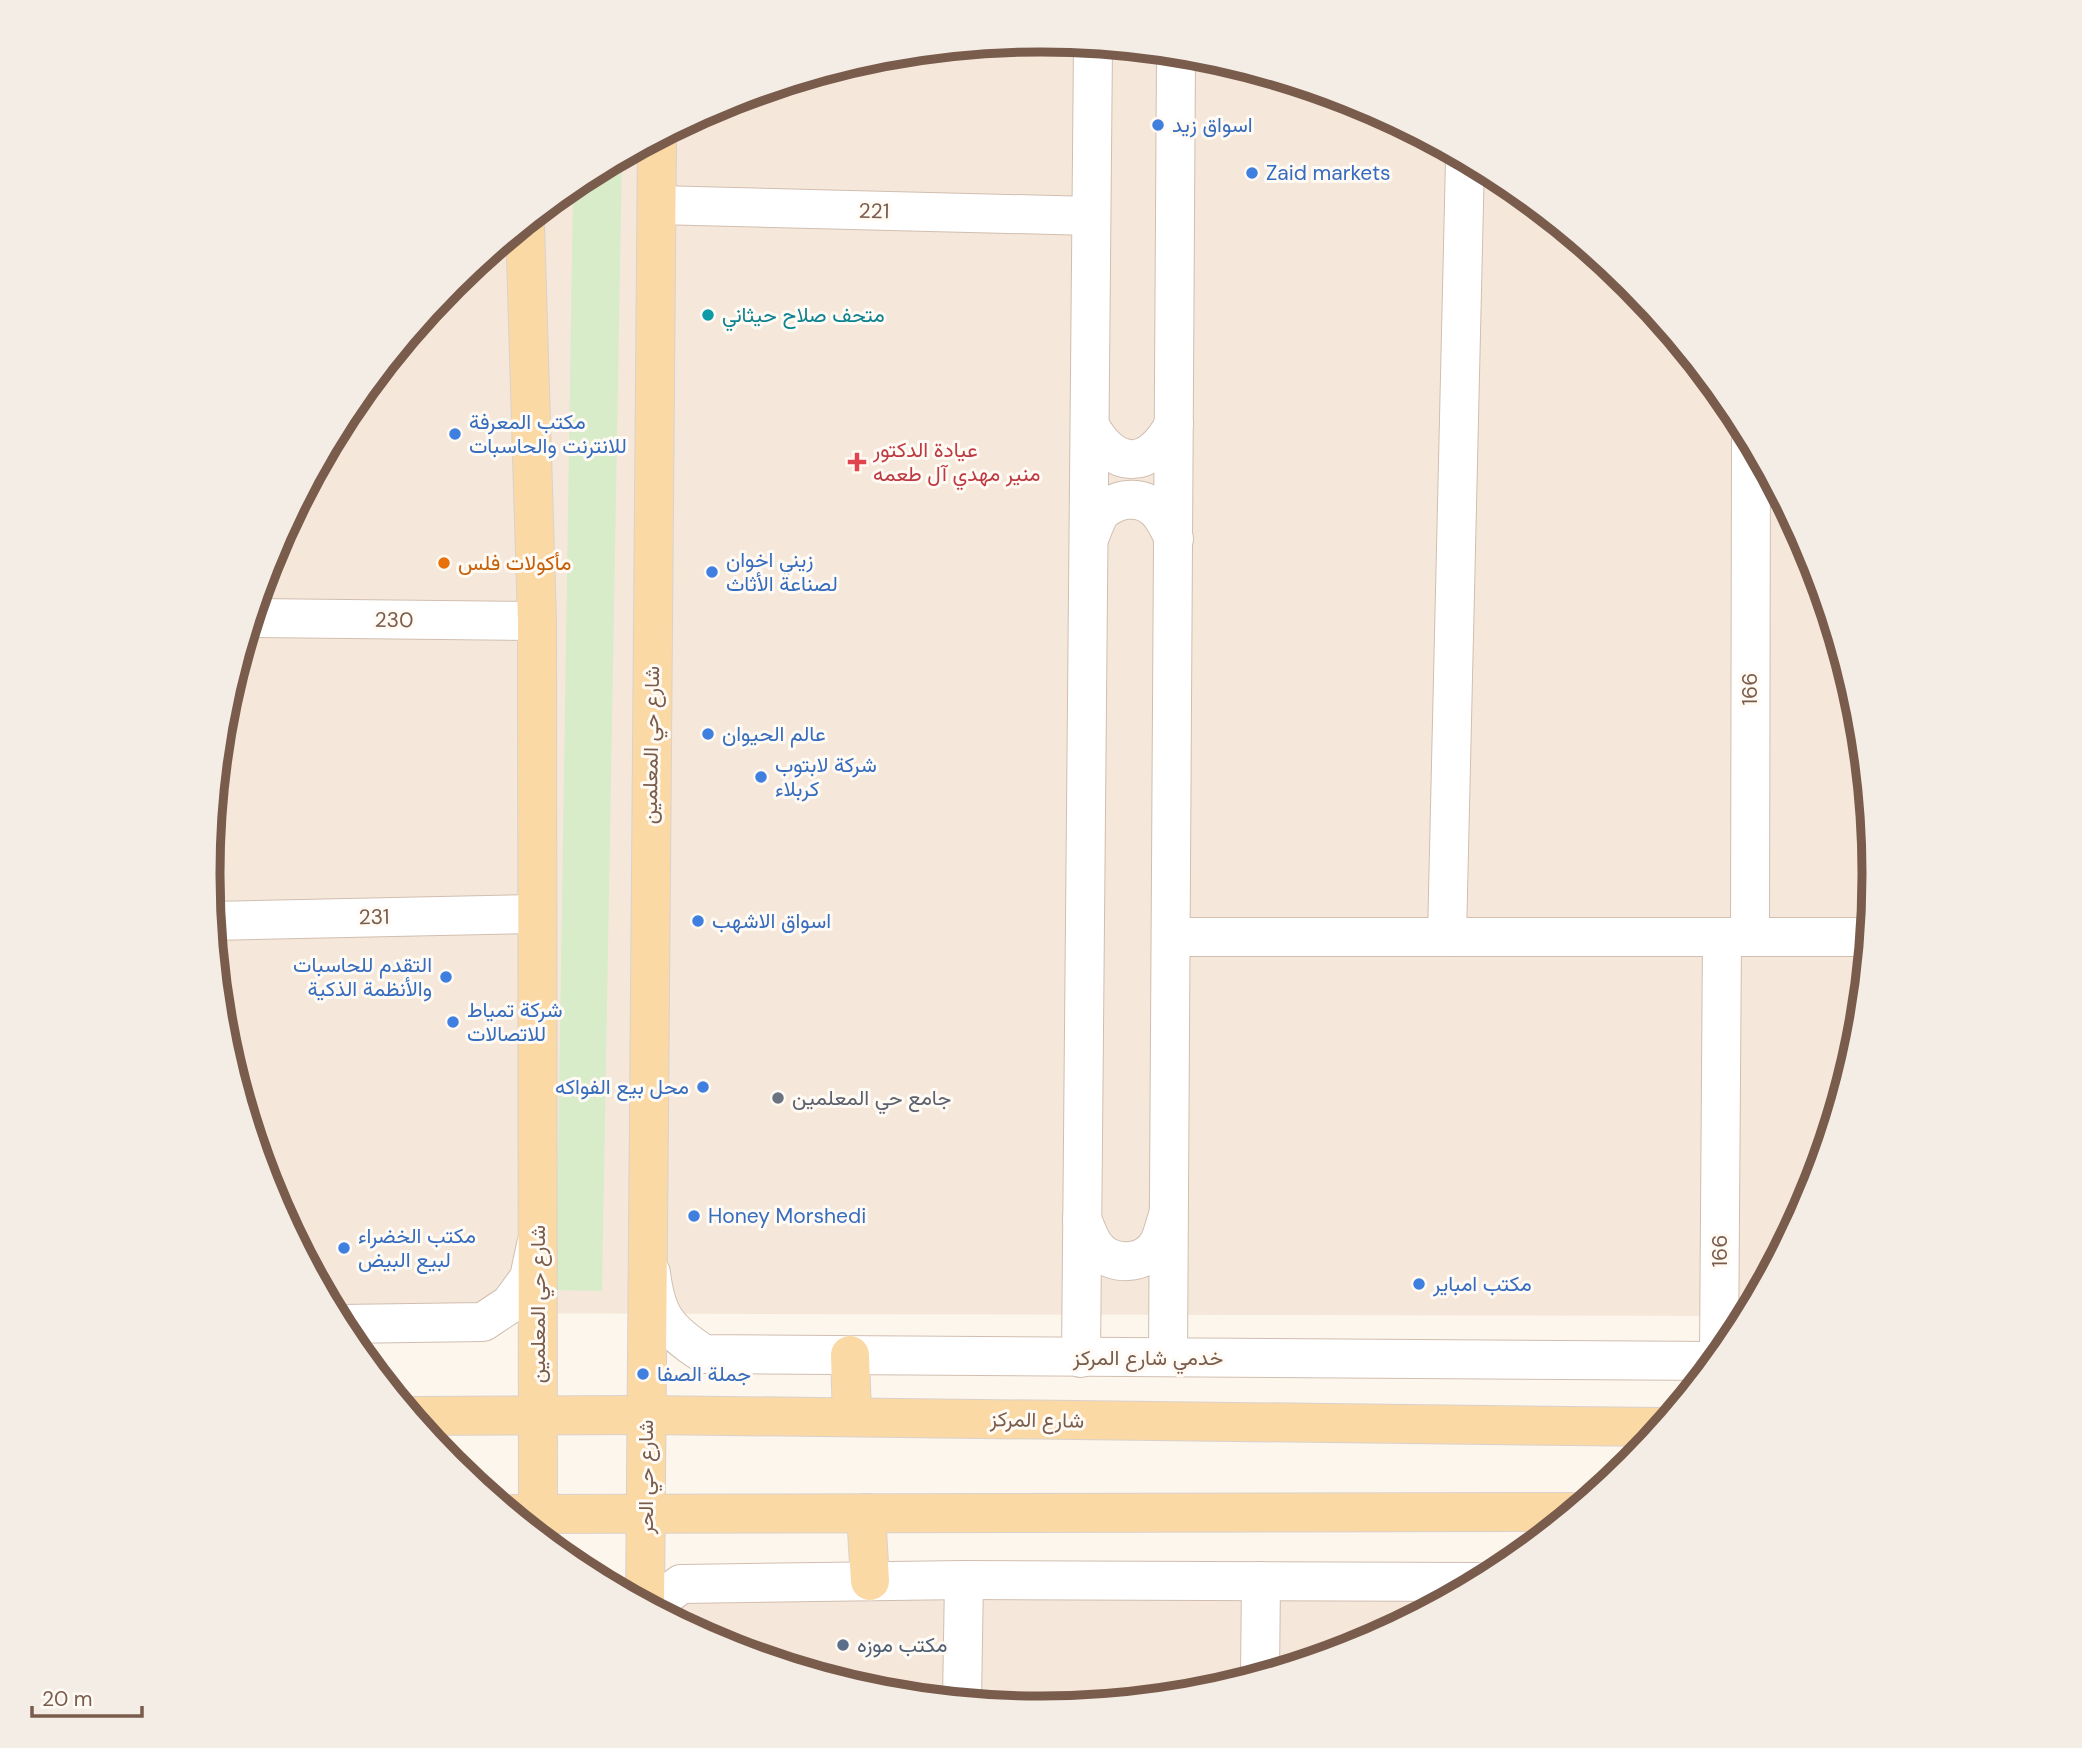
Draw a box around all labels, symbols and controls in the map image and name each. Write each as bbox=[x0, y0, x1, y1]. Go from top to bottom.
place label: اسواق زيد bbox=[1172, 111, 1253, 139]
marker: اسواق زيد bbox=[1150, 117, 1166, 133]
place label: Zaid markets bbox=[1266, 159, 1391, 187]
marker: Zaid markets bbox=[1244, 165, 1260, 181]
street label: 221 bbox=[858, 197, 890, 225]
place label: متحف صلاح حيثاني bbox=[722, 301, 885, 332]
marker: متحف صلاح حيثاني bbox=[700, 307, 716, 323]
place label: مكتب المعرفة للانترنت والحاسبات bbox=[469, 408, 627, 460]
marker: مكتب المعرفة للانترنت والحاسبات bbox=[447, 426, 463, 442]
place label: عيادة الدكتور منير مهدي آل طعمه bbox=[872, 436, 1040, 491]
marker: عيادة الدكتور منير مهدي آل طعمه bbox=[847, 452, 867, 472]
place label: زيني اخوان لصناعة الأثاث bbox=[726, 546, 838, 598]
place label: مأكولات فلس bbox=[458, 549, 572, 577]
marker: مأكولات فلس bbox=[436, 555, 452, 571]
marker: زيني اخوان لصناعة الأثاث bbox=[704, 564, 720, 580]
street label: 230 bbox=[374, 606, 414, 634]
street label: شارع حي المعلمين bbox=[636, 666, 669, 824]
street label: 166 bbox=[1736, 673, 1764, 705]
place label: عالم الحيوان bbox=[722, 720, 826, 748]
marker: عالم الحيوان bbox=[700, 726, 716, 742]
place label: شركة لابتوب كربلاء bbox=[775, 751, 877, 803]
marker: شركة لابتوب كربلاء bbox=[753, 769, 769, 785]
street label: 231 bbox=[358, 903, 390, 931]
place label: اسواق الاشهب bbox=[712, 907, 831, 935]
marker: اسواق الاشهب bbox=[690, 913, 706, 929]
place label: التقدم للحاسبات والأنظمة الذكية bbox=[293, 951, 432, 1003]
marker: التقدم للحاسبات والأنظمة الذكية bbox=[438, 969, 454, 985]
place label: شركة تمياط للاتصالات bbox=[467, 996, 563, 1048]
marker: شركة تمياط للاتصالات bbox=[445, 1014, 461, 1030]
place label: محل بيع الفواكه bbox=[555, 1073, 689, 1101]
marker: محل بيع الفواكه bbox=[695, 1079, 711, 1095]
place label: جامع حي المعلمين bbox=[792, 1084, 951, 1115]
marker: جامع حي المعلمين bbox=[770, 1090, 786, 1106]
place label: Honey Morshedi bbox=[708, 1202, 866, 1230]
marker: Honey Morshedi bbox=[686, 1208, 702, 1224]
place label: مكتب الخضراء لبيع البيض bbox=[358, 1222, 476, 1274]
street label: شارع حي المعلمين bbox=[524, 1225, 555, 1383]
street label: 166 bbox=[1706, 1235, 1734, 1267]
marker: مكتب الخضراء لبيع البيض bbox=[336, 1240, 352, 1256]
place label: مكتب امباير bbox=[1432, 1270, 1532, 1298]
marker: مكتب امباير bbox=[1411, 1276, 1427, 1292]
street label: خدمي شارع المركز bbox=[1072, 1344, 1223, 1375]
place label: جملة الصفا bbox=[657, 1360, 751, 1388]
marker: جملة الصفا bbox=[635, 1366, 651, 1382]
street label: شارع المركز bbox=[989, 1405, 1084, 1435]
street label: شارع حي الحر bbox=[632, 1420, 663, 1535]
place label: مكتب موزه bbox=[857, 1631, 947, 1659]
marker: مكتب موزه bbox=[835, 1637, 851, 1653]
scale bar bbox=[32, 1674, 142, 1718]
text: 20 m bbox=[42, 1685, 93, 1713]

